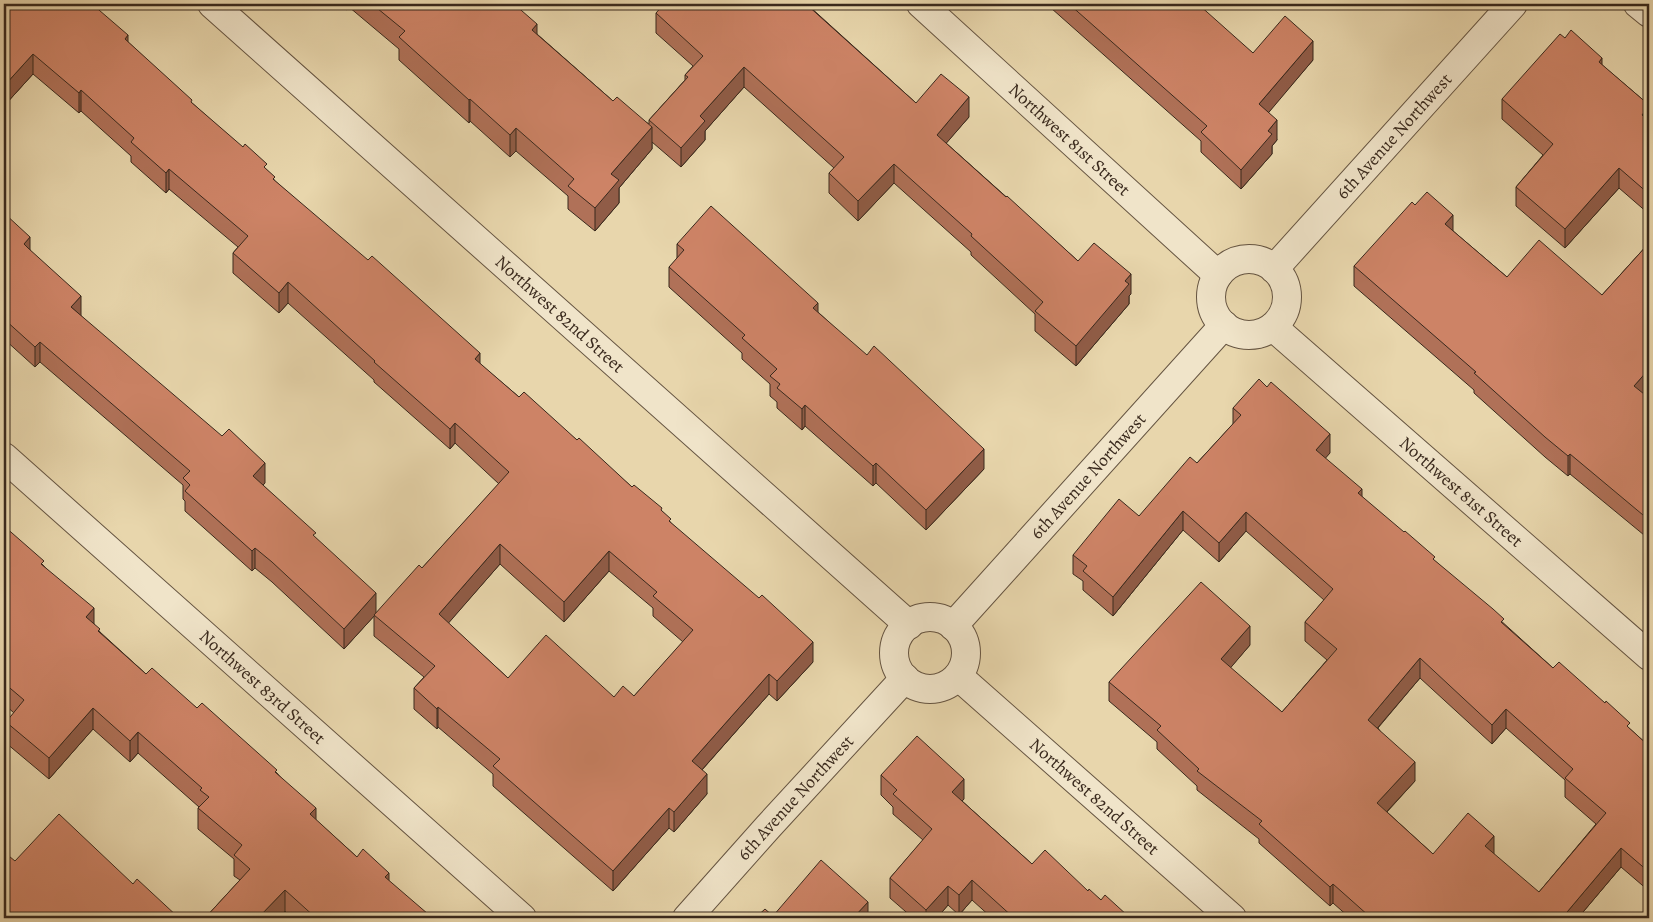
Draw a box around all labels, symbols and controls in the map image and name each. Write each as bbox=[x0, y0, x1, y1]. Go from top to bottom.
street label: 6th Avenue Northwest bbox=[1331, 68, 1457, 204]
street label: Northwest 81st Street bbox=[1003, 78, 1136, 201]
street label: Northwest 82nd Street bbox=[490, 250, 630, 378]
street label: 6th Avenue Northwest bbox=[1025, 408, 1151, 544]
street label: Northwest 81st Street bbox=[1394, 431, 1528, 552]
street label: Northwest 83rd Street bbox=[194, 624, 331, 750]
street label: 6th Avenue Northwest bbox=[732, 730, 859, 866]
street label: Northwest 82nd Street bbox=[1024, 733, 1164, 860]

